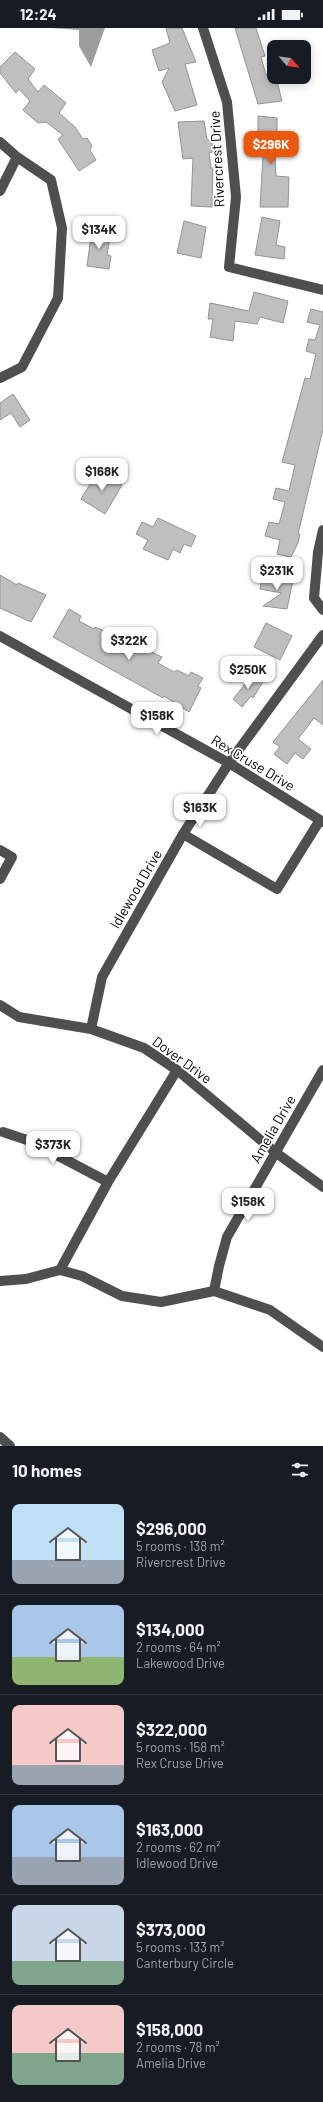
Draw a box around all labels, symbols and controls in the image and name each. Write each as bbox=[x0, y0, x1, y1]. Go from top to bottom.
text: 12:24 bbox=[20, 5, 57, 23]
north arrow bbox=[267, 40, 311, 84]
map controls bbox=[267, 40, 311, 84]
street label: Rivercrest Drive bbox=[205, 110, 228, 208]
pin: $296K bbox=[243, 131, 299, 165]
text: $296K bbox=[253, 136, 289, 152]
pin: $134K bbox=[71, 216, 127, 250]
text: $134K bbox=[81, 221, 117, 237]
pin: $168K bbox=[74, 458, 130, 492]
text: $168K bbox=[85, 463, 119, 479]
pin: $231K bbox=[249, 557, 305, 591]
text: $231K bbox=[260, 562, 294, 578]
pin: $322K bbox=[101, 627, 157, 661]
text: $322K bbox=[110, 632, 148, 648]
pin: $250K bbox=[220, 656, 276, 690]
text: $250K bbox=[229, 661, 267, 677]
pin: $158K bbox=[129, 702, 185, 736]
text: $158K bbox=[140, 707, 174, 723]
street label: Rex Cruse Drive bbox=[208, 731, 298, 794]
pin: $163K bbox=[172, 794, 228, 828]
text: $163K bbox=[183, 799, 217, 815]
street label: Idlewood Drive bbox=[106, 846, 165, 931]
street label: Dover Drive bbox=[149, 1032, 215, 1087]
street label: Amelia Drive bbox=[246, 1092, 299, 1166]
pin: $373K bbox=[25, 1131, 81, 1165]
text: $373K bbox=[35, 1136, 71, 1152]
pin: $158K bbox=[220, 1188, 276, 1222]
text: $158K bbox=[231, 1193, 265, 1209]
icon: filters bbox=[289, 1459, 311, 1481]
text: 10 homes bbox=[12, 1460, 82, 1480]
text: $296,000 bbox=[136, 1518, 207, 1538]
icon: home bbox=[44, 1520, 92, 1568]
text: 5 rooms · 138 m² bbox=[136, 1538, 225, 1554]
text: Rivercrest Drive bbox=[136, 1554, 226, 1570]
text: $134,000 bbox=[136, 1619, 204, 1639]
icon: home bbox=[44, 1621, 92, 1669]
text: 2 rooms · 64 m² bbox=[136, 1639, 221, 1655]
text: Lakewood Drive bbox=[136, 1655, 225, 1671]
text: $322,000 bbox=[136, 1719, 207, 1739]
icon: home bbox=[44, 1721, 92, 1769]
text: 5 rooms · 158 m² bbox=[136, 1739, 225, 1755]
text: Rex Cruse Drive bbox=[136, 1755, 224, 1771]
text: $163,000 bbox=[136, 1819, 203, 1839]
icon: home bbox=[44, 1821, 92, 1869]
text: 2 rooms · 62 m² bbox=[136, 1839, 221, 1855]
text: Idlewood Drive bbox=[136, 1855, 218, 1871]
text: $373,000 bbox=[136, 1919, 206, 1939]
icon: home bbox=[44, 1921, 92, 1969]
text: 5 rooms · 133 m² bbox=[136, 1939, 225, 1955]
text: Canterbury Circle bbox=[136, 1955, 234, 1971]
text: $158,000 bbox=[136, 2019, 203, 2039]
icon: home bbox=[44, 2021, 92, 2069]
text: 2 rooms · 78 m² bbox=[136, 2039, 220, 2055]
text: Amelia Drive bbox=[136, 2055, 206, 2071]

